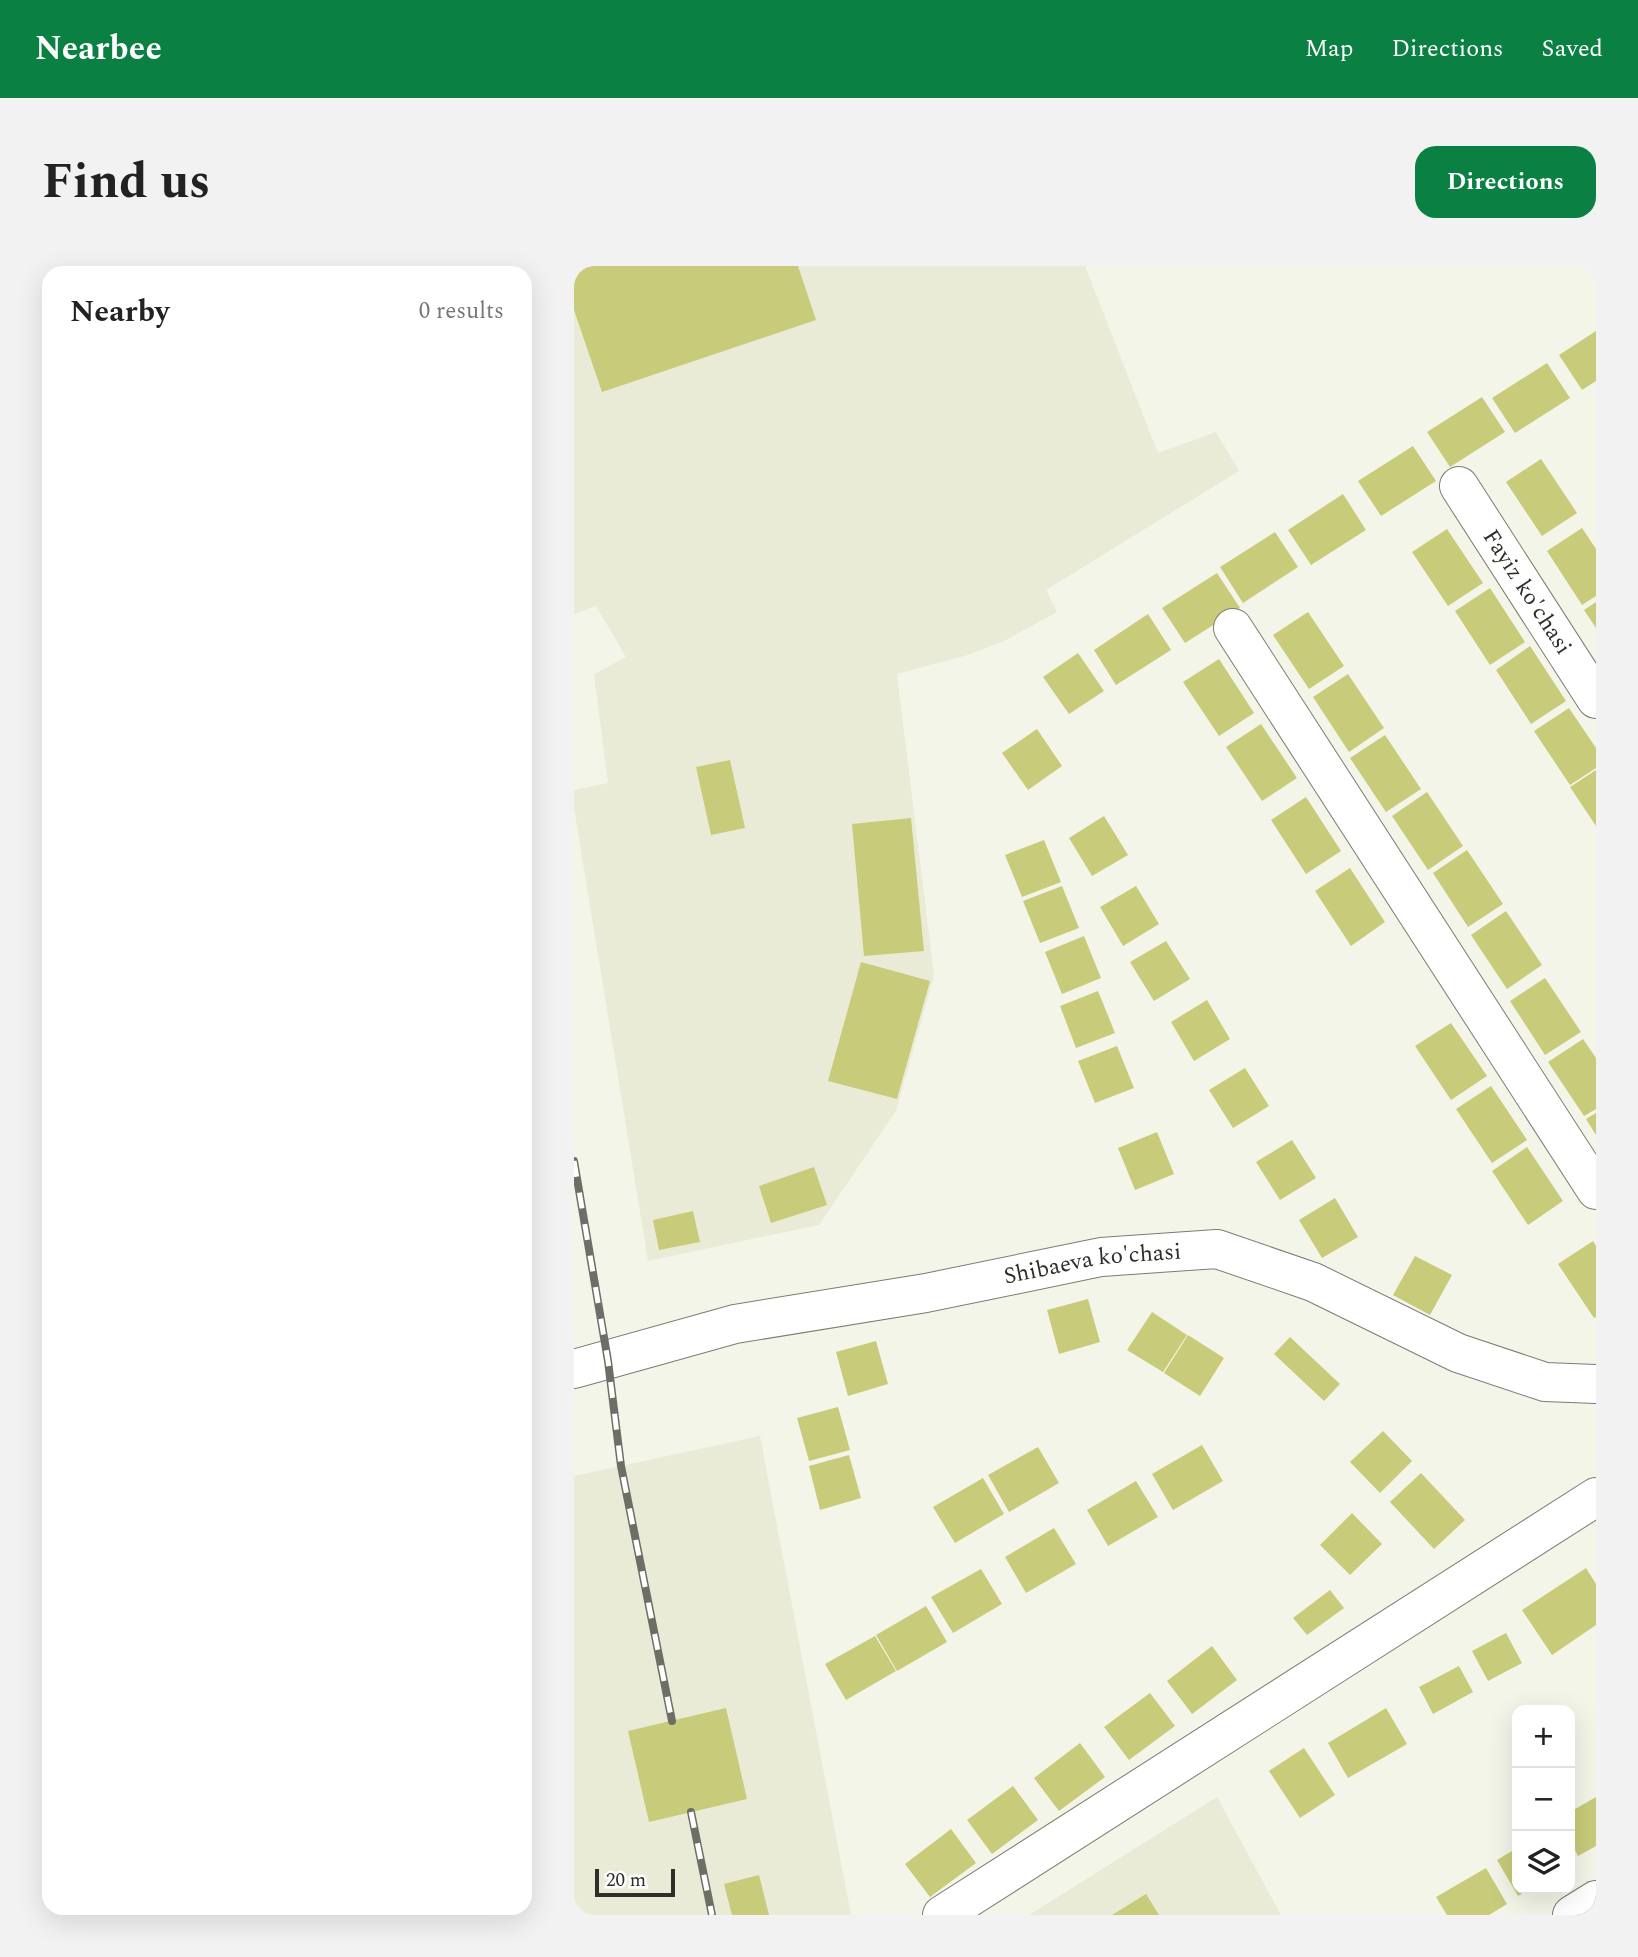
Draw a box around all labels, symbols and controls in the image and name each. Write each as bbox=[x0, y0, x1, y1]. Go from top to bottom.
text: Nearbee bbox=[35, 24, 162, 74]
text: Map bbox=[1305, 31, 1353, 67]
text: Directions bbox=[1391, 31, 1503, 67]
text: Saved bbox=[1541, 31, 1603, 67]
text: Find us bbox=[42, 145, 210, 220]
button: Directions bbox=[1415, 146, 1596, 218]
text: Nearby bbox=[70, 289, 169, 335]
text: 0 results bbox=[419, 294, 504, 329]
street label: Fayiz ko'chasi bbox=[1474, 522, 1581, 662]
street label: Shibaeva ko'chasi bbox=[1000, 1234, 1182, 1294]
map controls bbox=[1512, 1705, 1575, 1894]
button: + bbox=[1512, 1705, 1575, 1768]
button: − bbox=[1512, 1768, 1575, 1831]
button: layers bbox=[1512, 1831, 1575, 1894]
scale bar bbox=[595, 1866, 676, 1898]
text: 20 m bbox=[606, 1866, 646, 1895]

